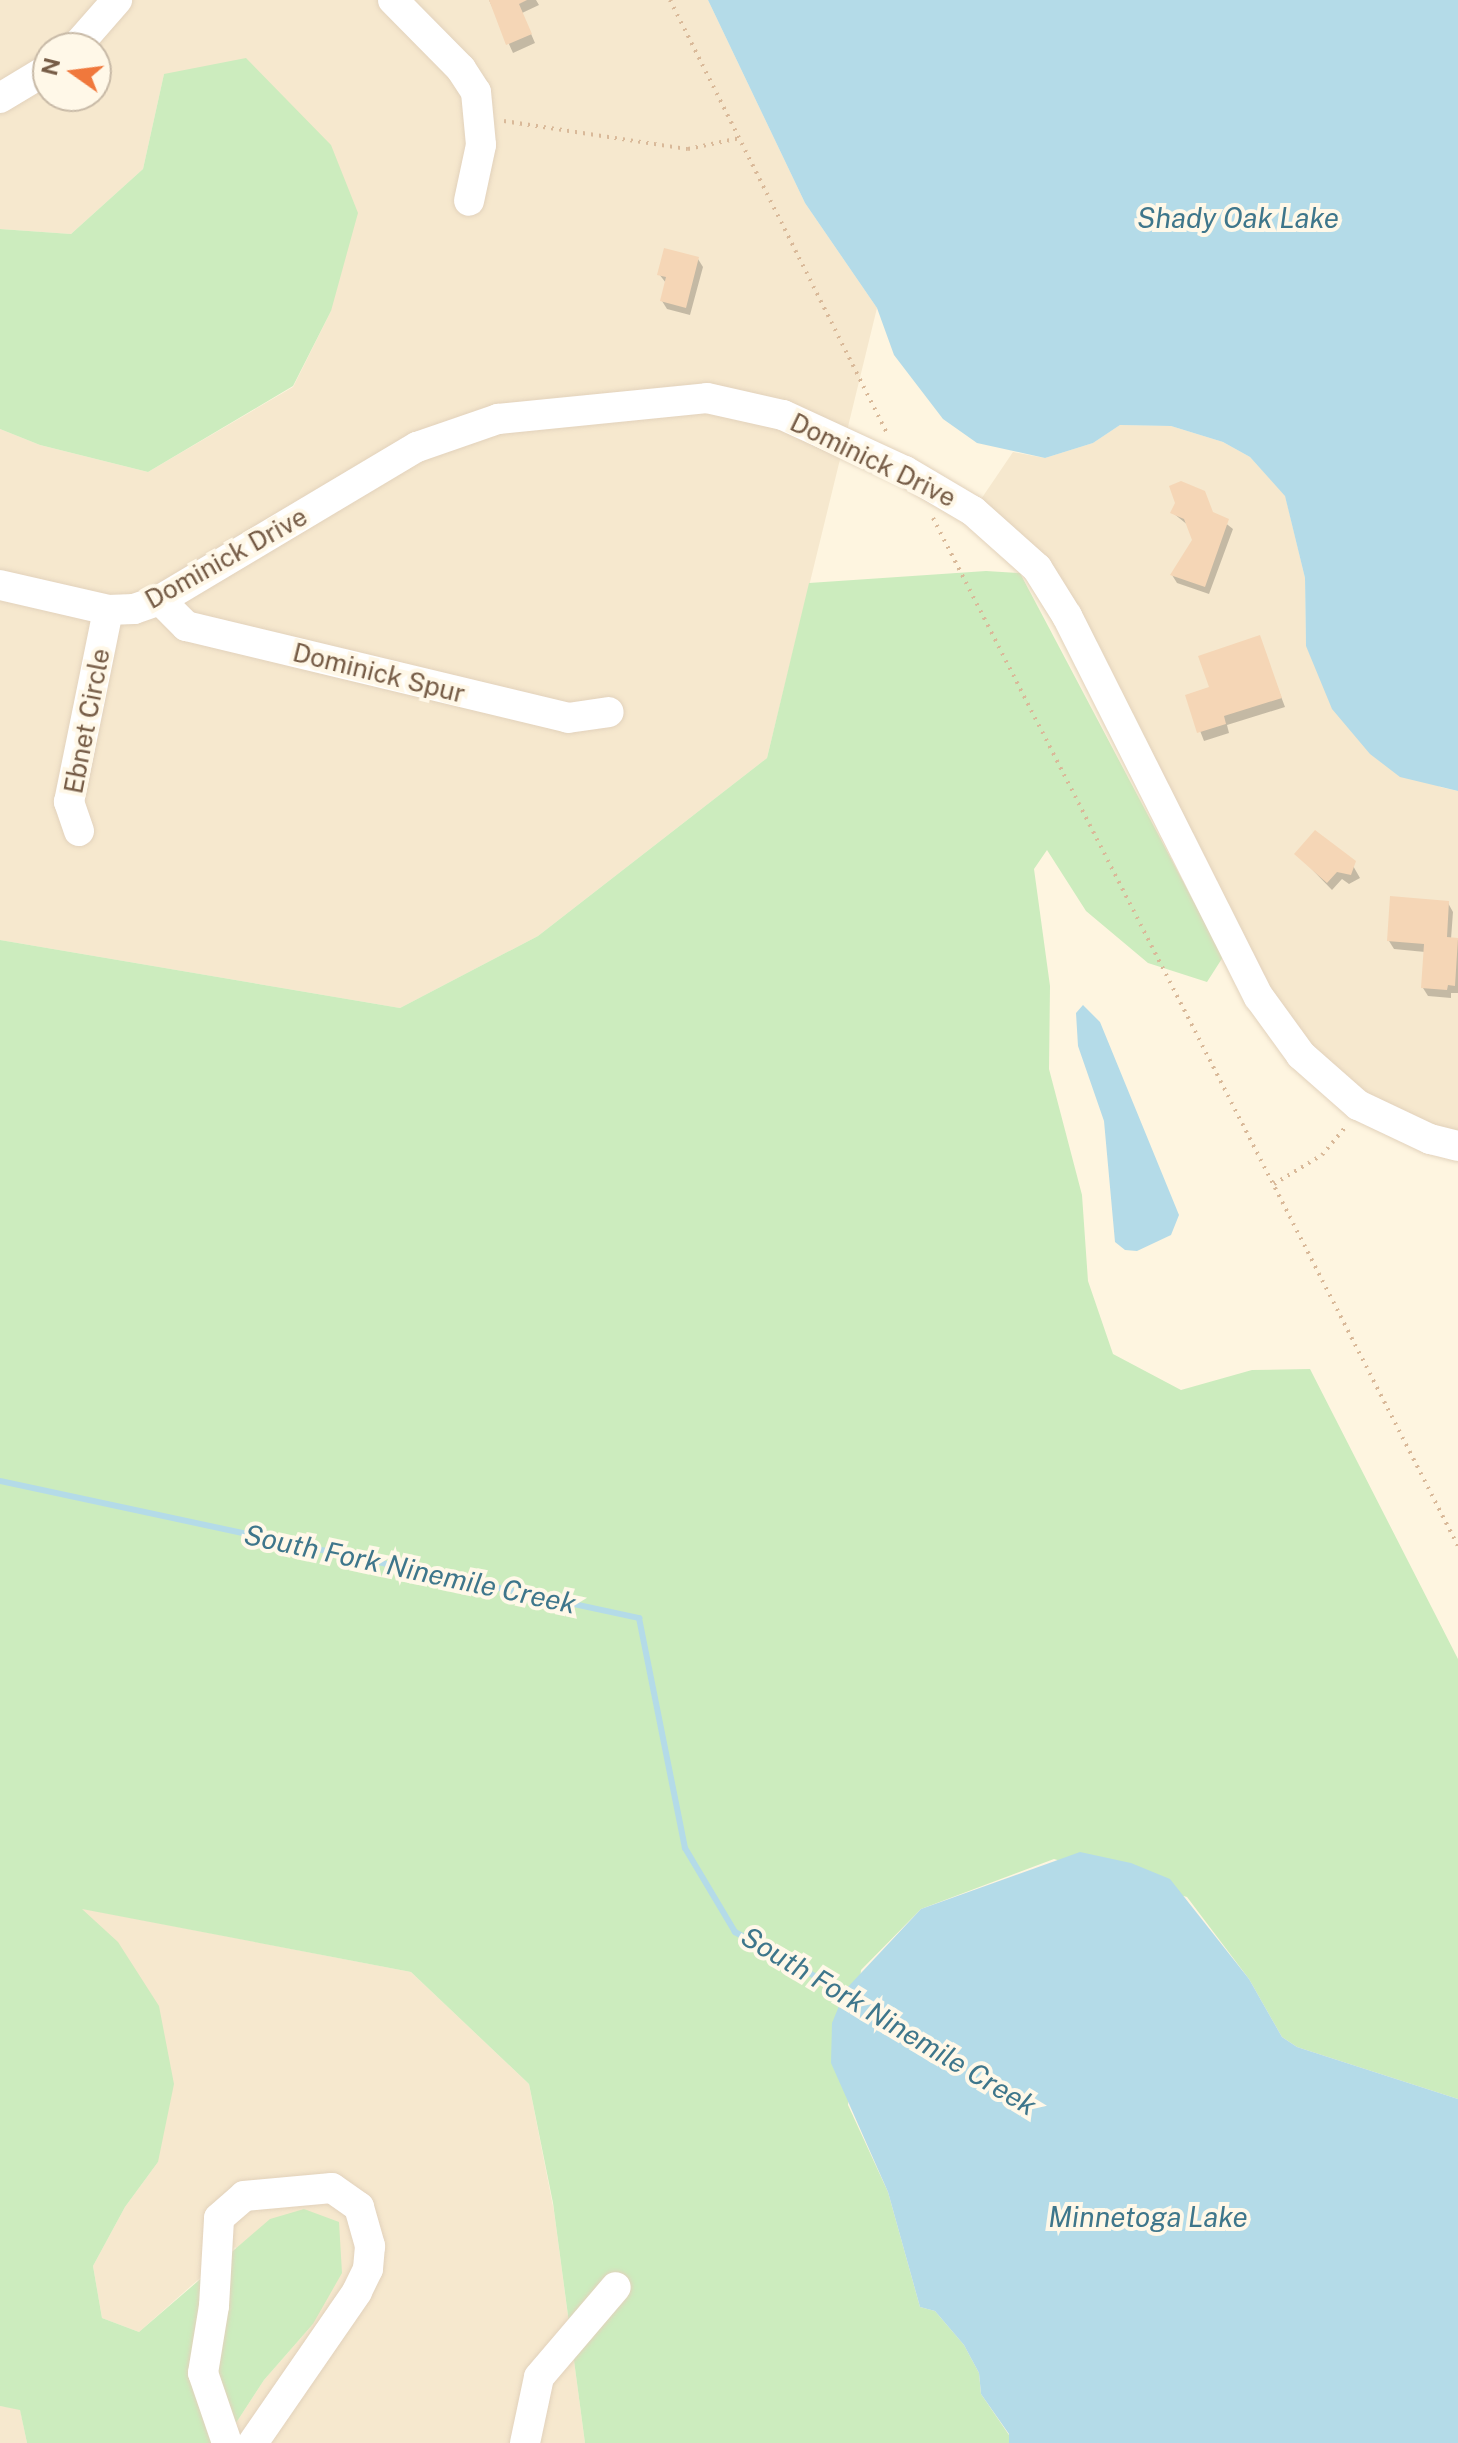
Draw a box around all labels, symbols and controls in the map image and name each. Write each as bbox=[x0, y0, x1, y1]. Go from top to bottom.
north arrow bbox=[32, 32, 112, 112]
text: N bbox=[36, 55, 65, 78]
water label: Shady Oak Lake bbox=[1137, 201, 1339, 235]
street label: Dominick Drive bbox=[785, 406, 961, 514]
street label: Dominick Drive bbox=[140, 501, 312, 615]
street label: Dominick Spur bbox=[290, 637, 468, 709]
street label: Ebnet Circle bbox=[58, 646, 116, 796]
water label: South Fork Ninemile Creek bbox=[241, 1517, 579, 1621]
water label: South Fork Ninemile Creek bbox=[735, 1919, 1043, 2123]
water label: Minnetoga Lake bbox=[1048, 2200, 1248, 2234]

